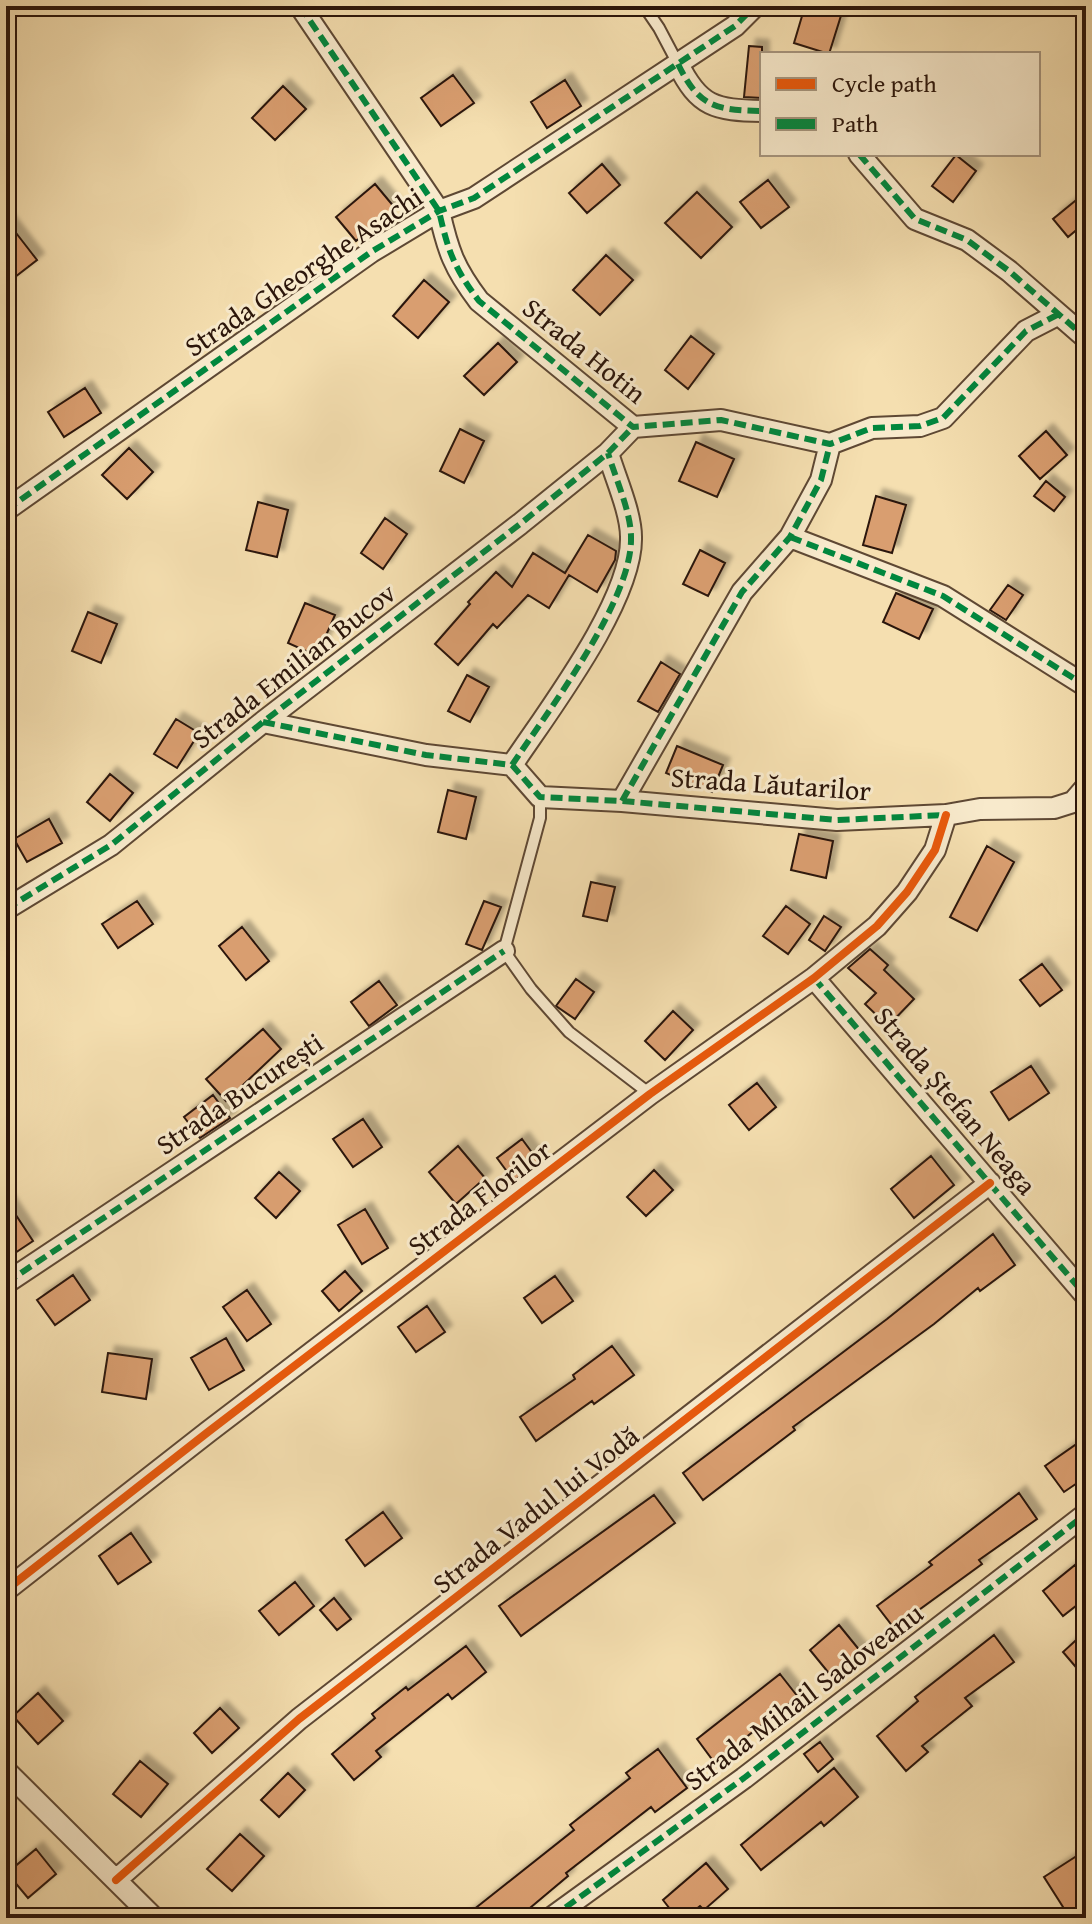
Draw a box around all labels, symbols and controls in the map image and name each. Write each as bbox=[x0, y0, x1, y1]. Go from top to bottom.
legend bbox=[760, 52, 1040, 156]
text: Cycle path bbox=[832, 66, 937, 101]
text: Path bbox=[832, 106, 879, 141]
street label: Strada Gheorghe Asachi bbox=[176, 176, 430, 366]
street label: Strada Hotin bbox=[514, 287, 656, 413]
street label: Strada Emilian Bucov bbox=[182, 572, 404, 758]
street label: Strada Lăutarilor bbox=[669, 756, 873, 810]
street label: Strada Ștefan Neaga bbox=[865, 997, 1048, 1204]
street label: Strada București bbox=[147, 1022, 331, 1164]
street label: Strada Florilor bbox=[398, 1129, 560, 1265]
street label: Strada Vadul lui Vodă bbox=[423, 1415, 648, 1603]
street label: Strada Mihail Sadoveanu bbox=[675, 1592, 931, 1800]

